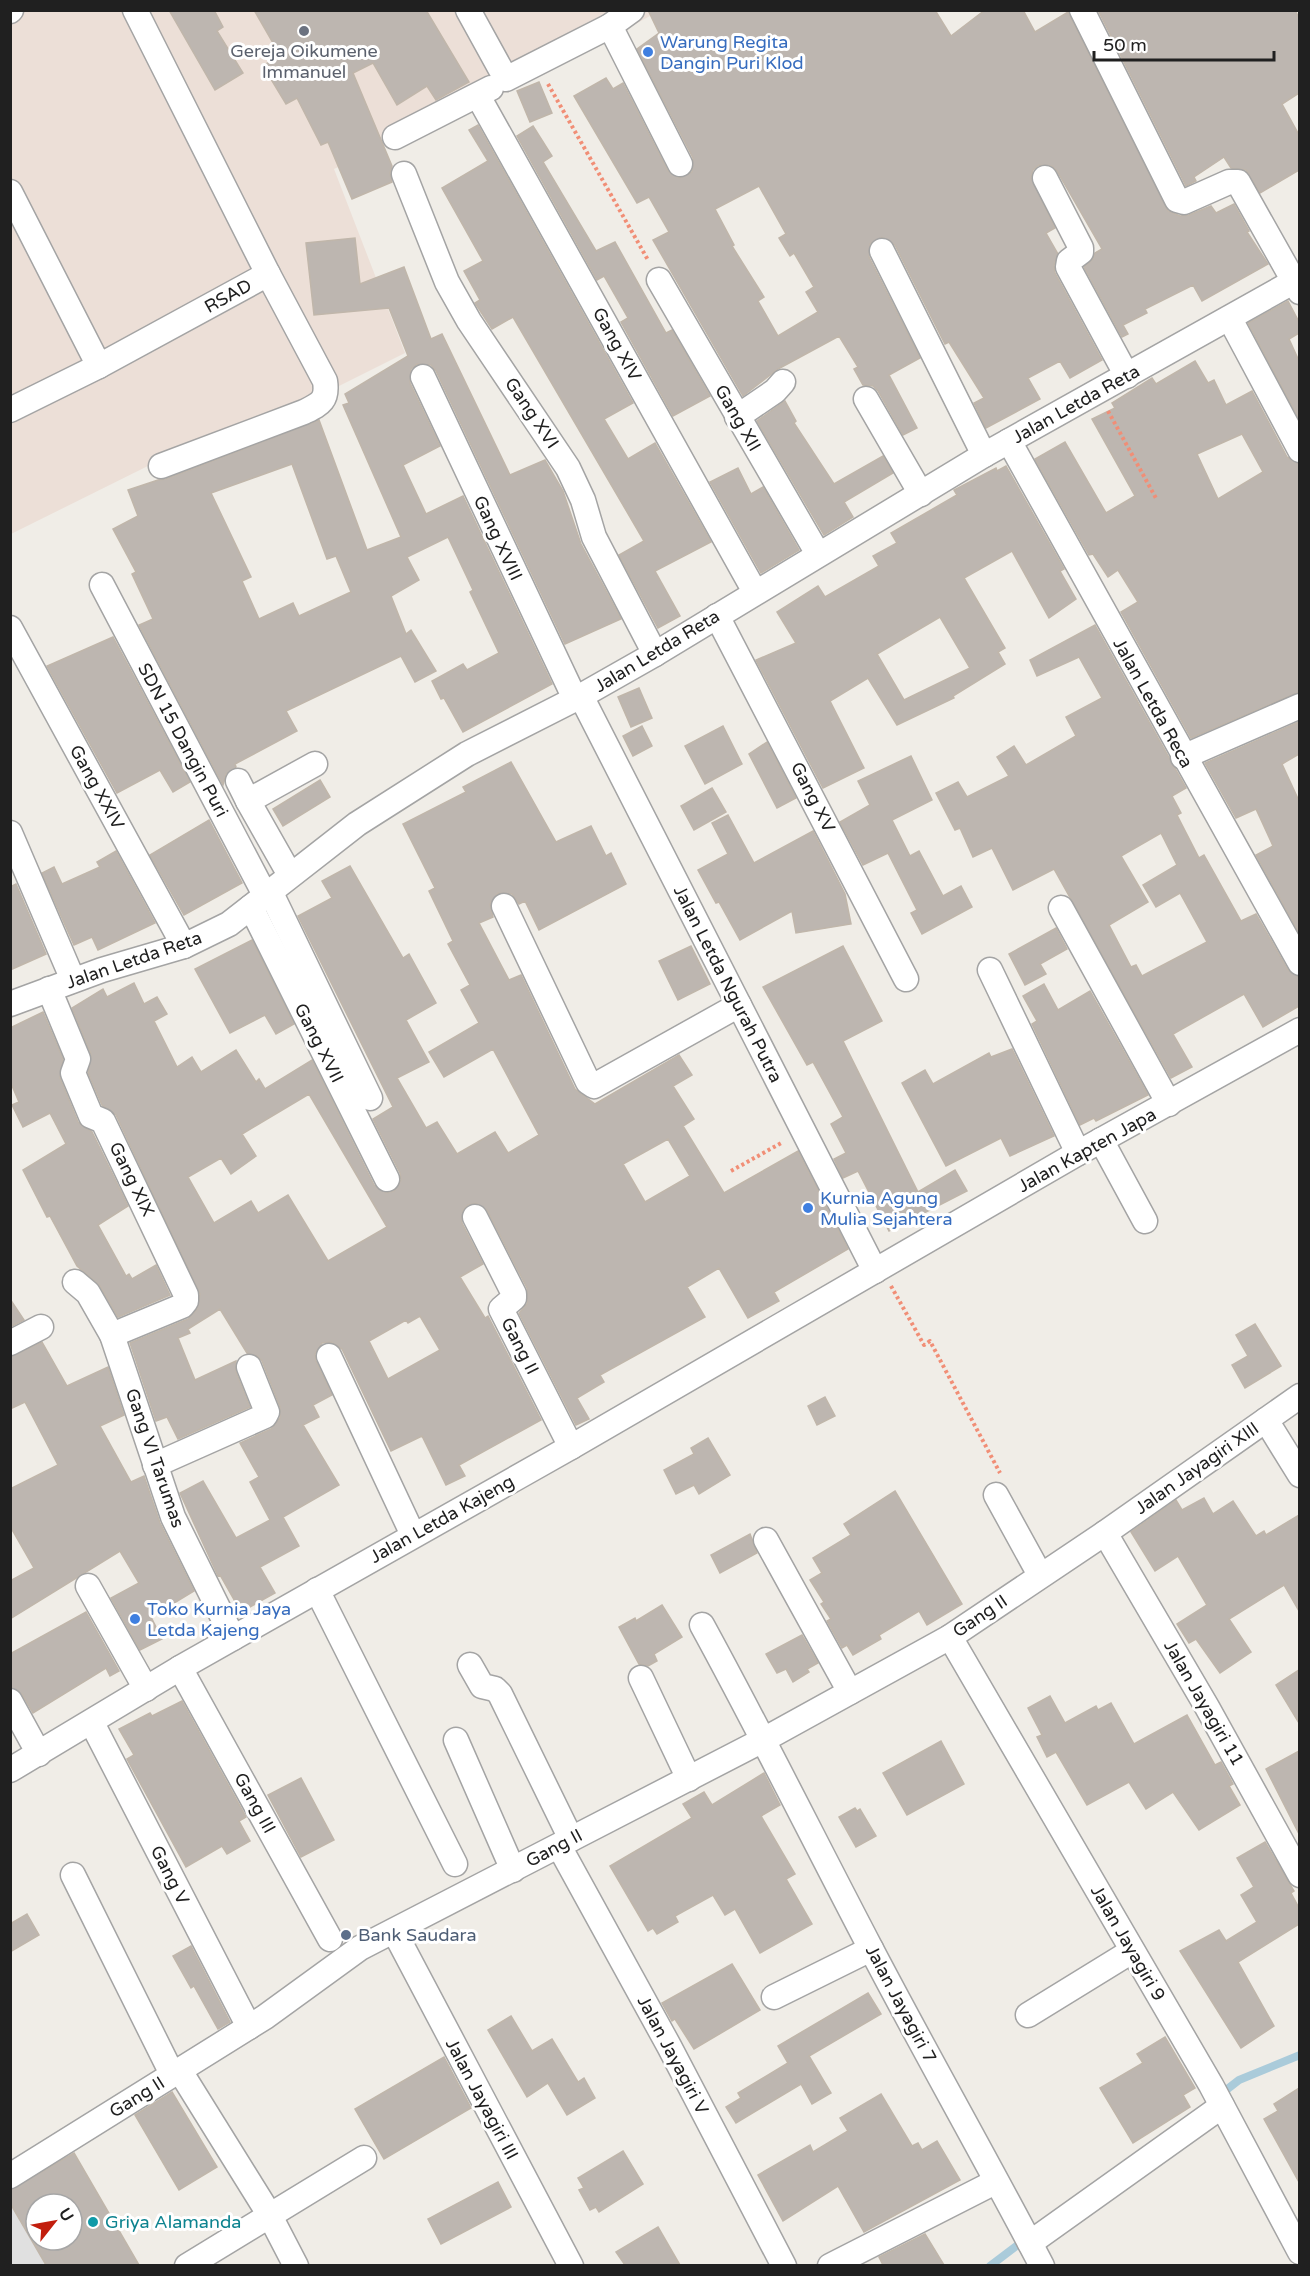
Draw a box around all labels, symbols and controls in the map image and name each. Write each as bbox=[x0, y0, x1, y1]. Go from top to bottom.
marker: Gereja Oikumene Immanuel bbox=[297, 24, 311, 38]
scale bar bbox=[1094, 24, 1274, 62]
place label: Warung Regita Dangin Puri Klod bbox=[660, 31, 804, 74]
text: 50 m bbox=[1103, 34, 1147, 56]
place label: Gereja Oikumene Immanuel bbox=[230, 40, 378, 83]
marker: Warung Regita Dangin Puri Klod bbox=[641, 45, 655, 59]
street label: RSAD bbox=[200, 274, 256, 318]
street label: Gang XIV bbox=[588, 303, 646, 385]
street label: Jalan Letda Reta bbox=[1008, 360, 1144, 448]
street label: Gang XVI bbox=[500, 373, 564, 453]
street label: Gang XII bbox=[710, 381, 766, 455]
street label: Gang XVIII bbox=[469, 492, 527, 584]
street label: Jalan Letda Reta bbox=[590, 605, 724, 697]
street label: Jalan Letda Reca bbox=[1108, 634, 1198, 772]
street label: SDN 15 Dangin Puri bbox=[133, 659, 233, 821]
street label: Gang XXIV bbox=[65, 741, 129, 833]
street label: Gang XV bbox=[786, 758, 840, 836]
street label: Jalan Letda Ngurah Putra bbox=[669, 882, 787, 1086]
street label: Jalan Letda Reta bbox=[63, 926, 205, 994]
street label: Gang XVII bbox=[290, 1000, 348, 1086]
street label: Jalan Kapten Japa bbox=[1014, 1103, 1160, 1197]
street label: Gang XIX bbox=[105, 1138, 159, 1220]
place label: Kurnia Agung Mulia Sejahtera bbox=[820, 1187, 953, 1230]
marker: Kurnia Agung Mulia Sejahtera bbox=[801, 1201, 815, 1215]
street label: Gang II bbox=[496, 1314, 544, 1378]
street label: Gang VI Tarumas bbox=[121, 1385, 189, 1531]
street label: Jalan Jayagiri XIII bbox=[1131, 1417, 1263, 1519]
street label: Jalan Letda Kajeng bbox=[366, 1470, 518, 1568]
street label: Gang II bbox=[949, 1590, 1011, 1642]
place label: Toko Kurnia Jaya Letda Kajeng bbox=[147, 1598, 291, 1641]
marker: Toko Kurnia Jaya Letda Kajeng bbox=[128, 1612, 142, 1626]
street label: Jalan Jayagiri 11 bbox=[1159, 1636, 1249, 1770]
street label: Gang III bbox=[229, 1769, 281, 1837]
street label: Gang II bbox=[522, 1824, 586, 1872]
street label: Gang V bbox=[146, 1842, 194, 1909]
street label: Jalan Jayagiri 9 bbox=[1086, 1881, 1170, 2005]
place label: Bank Saudara bbox=[358, 1924, 477, 1946]
marker: Bank Saudara bbox=[339, 1928, 353, 1942]
street label: Jalan Jayagiri 7 bbox=[861, 1941, 941, 2067]
street label: Jalan Jayagiri V bbox=[633, 1992, 714, 2119]
street label: Jalan Jayagiri III bbox=[441, 2035, 523, 2163]
street label: Gang II bbox=[105, 2072, 169, 2122]
north arrow bbox=[24, 2192, 84, 2252]
text: U bbox=[54, 2204, 78, 2225]
place label: Griya Alamanda bbox=[105, 2211, 241, 2233]
marker: Griya Alamanda bbox=[86, 2215, 100, 2229]

